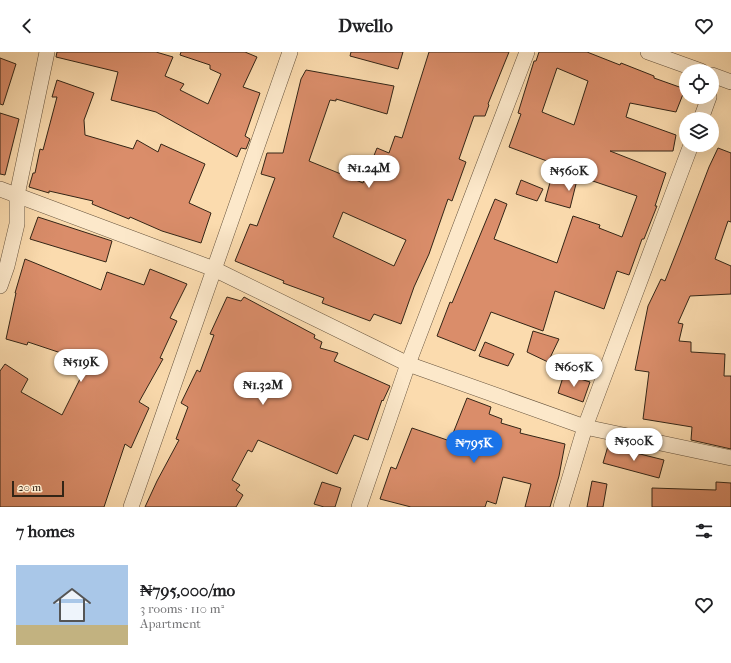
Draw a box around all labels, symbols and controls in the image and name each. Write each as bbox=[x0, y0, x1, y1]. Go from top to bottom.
icon: back bbox=[16, 15, 38, 37]
icon: heart bbox=[693, 15, 715, 37]
text: Dwello bbox=[338, 16, 393, 37]
map controls bbox=[679, 64, 719, 152]
button: locate bbox=[679, 64, 719, 104]
button: layers bbox=[679, 112, 719, 152]
pin: ₦1.24M bbox=[336, 155, 402, 189]
pin: ₦560K bbox=[541, 158, 597, 192]
text: ₦1.24M bbox=[348, 160, 390, 175]
text: ₦560K bbox=[550, 163, 588, 178]
pin: ₦519K bbox=[53, 349, 109, 383]
text: ₦519K bbox=[63, 354, 99, 369]
pin: ₦605K bbox=[546, 354, 602, 388]
text: ₦605K bbox=[555, 359, 593, 374]
pin: ₦1.32M bbox=[230, 372, 296, 406]
text: ₦1.32M bbox=[243, 377, 283, 392]
pin: ₦500K bbox=[606, 428, 662, 462]
pin: ₦795K bbox=[446, 430, 502, 464]
text: ₦500K bbox=[615, 433, 653, 448]
text: ₦795K bbox=[455, 435, 493, 450]
scale bar bbox=[12, 479, 64, 498]
text: 20 m bbox=[18, 481, 41, 494]
icon: filters bbox=[693, 520, 715, 542]
text: 7 homes bbox=[16, 521, 75, 541]
text: ₦795,000/mo bbox=[140, 580, 235, 600]
icon: home bbox=[48, 581, 96, 629]
icon: heart bbox=[693, 594, 715, 616]
text: 3 rooms · 110 m² bbox=[140, 601, 224, 616]
text: Apartment bbox=[140, 616, 201, 631]

